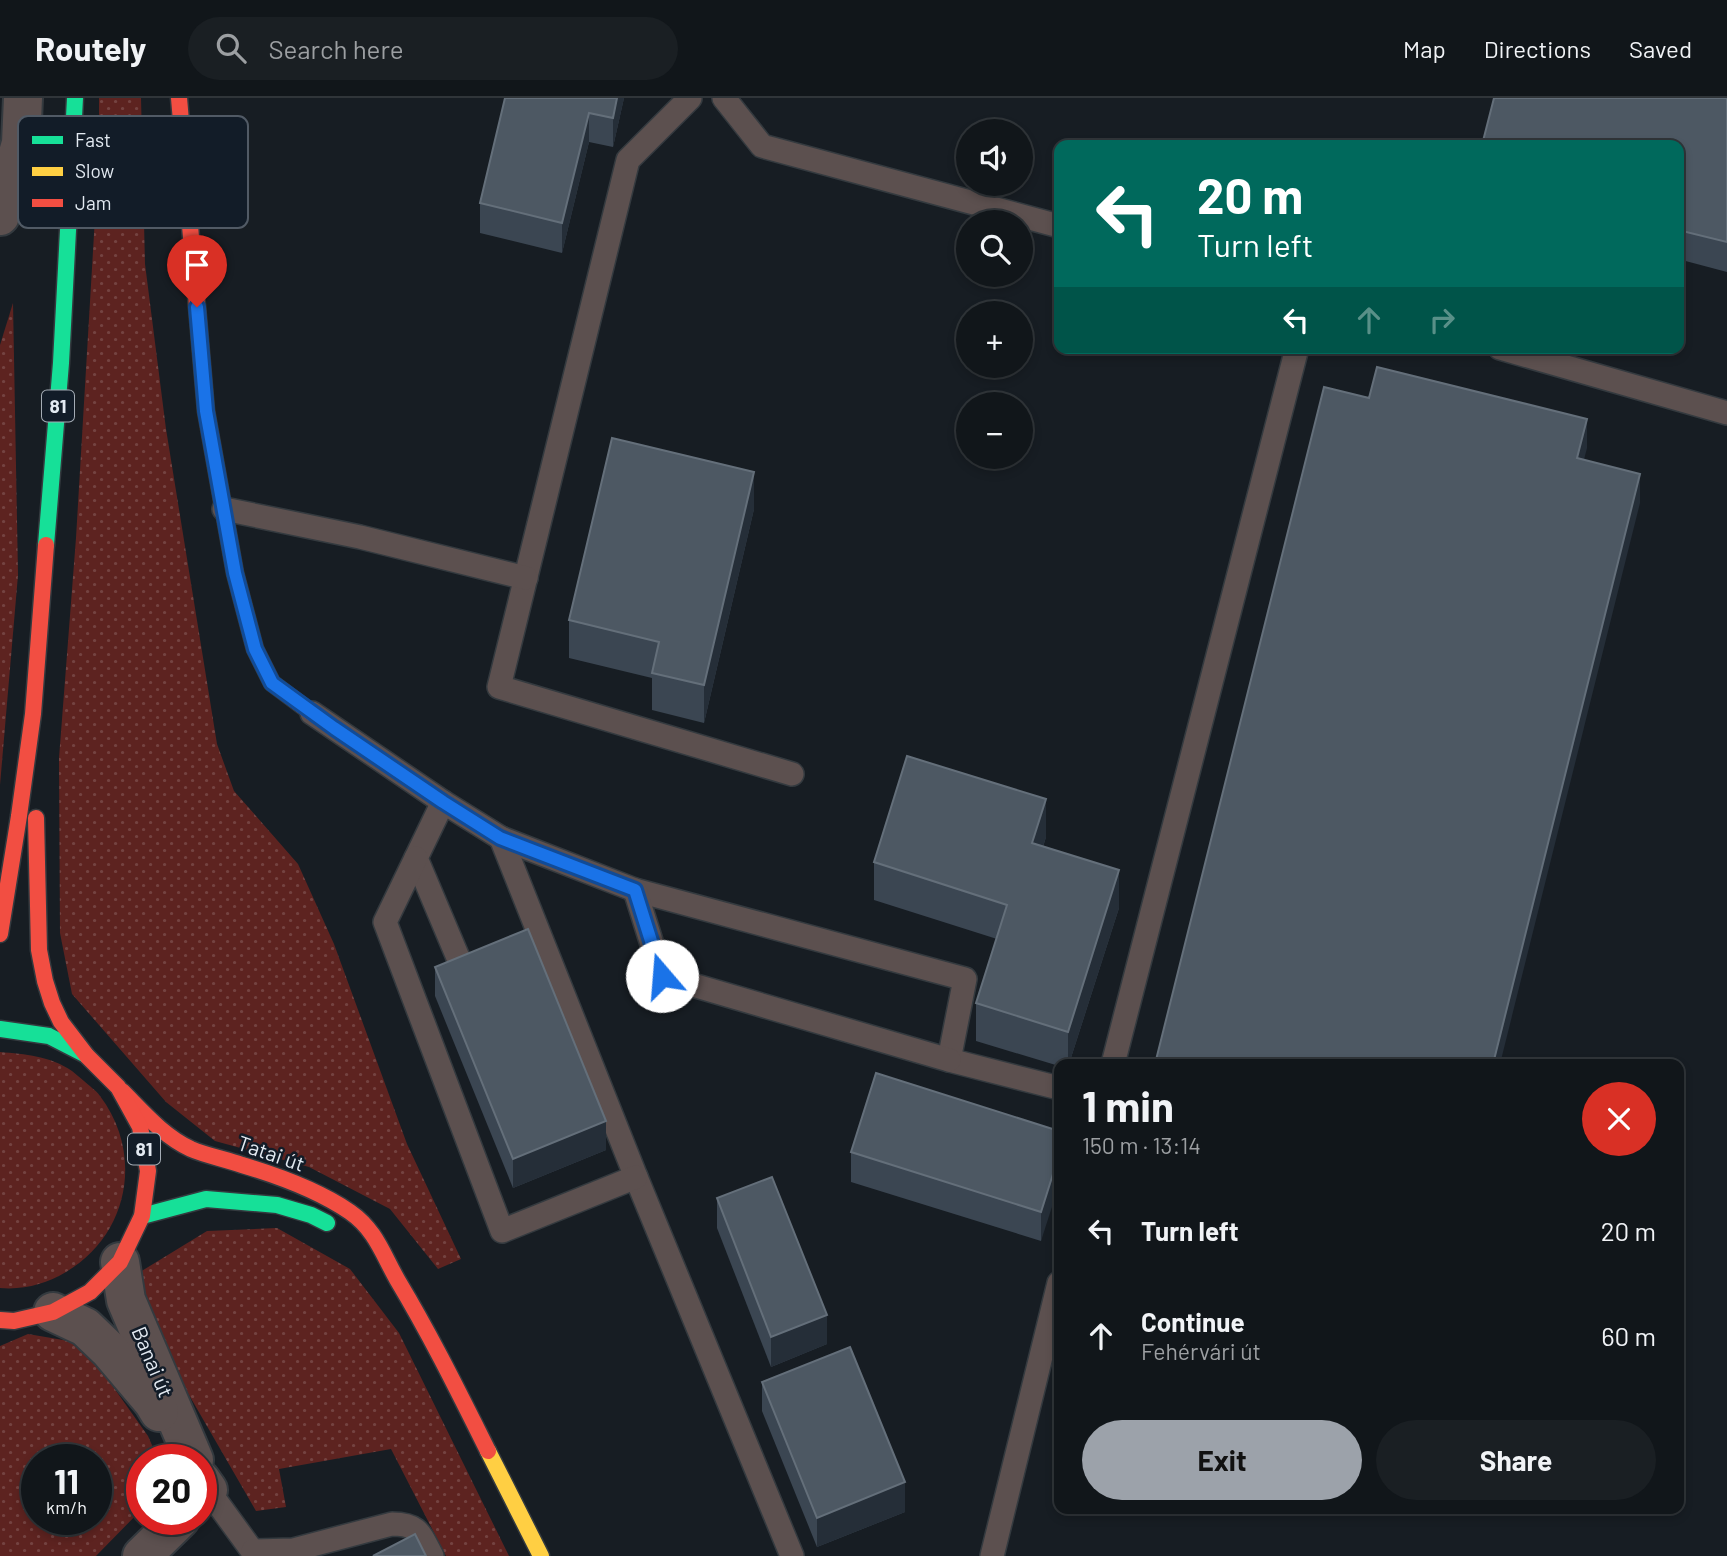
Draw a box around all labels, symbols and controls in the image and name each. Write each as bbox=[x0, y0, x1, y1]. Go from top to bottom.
search box bbox=[188, 17, 678, 80]
text: Routely bbox=[35, 28, 146, 68]
icon: search bbox=[212, 29, 250, 67]
text: Search here bbox=[268, 33, 404, 64]
text: Map bbox=[1403, 34, 1446, 63]
text: Directions bbox=[1484, 34, 1591, 63]
text: Saved bbox=[1629, 34, 1692, 63]
legend bbox=[18, 116, 248, 228]
map controls bbox=[956, 119, 1033, 469]
button: sound bbox=[956, 119, 1033, 196]
text: Fast bbox=[75, 128, 111, 151]
text: Slow bbox=[75, 159, 114, 182]
text: 20 m bbox=[1197, 165, 1303, 224]
icon: left bbox=[1082, 168, 1173, 259]
text: Jam bbox=[75, 191, 111, 214]
button: search bbox=[956, 210, 1033, 287]
text: Turn left bbox=[1197, 225, 1314, 263]
pin bbox=[167, 235, 227, 307]
icon: arrive bbox=[178, 246, 216, 284]
button: + bbox=[956, 301, 1033, 378]
icon: left bbox=[1277, 301, 1315, 339]
icon: ahead bbox=[1350, 301, 1388, 339]
icon: right bbox=[1423, 301, 1461, 339]
road number: 81 bbox=[42, 390, 74, 422]
button: − bbox=[956, 392, 1033, 469]
position arrow bbox=[625, 939, 699, 1013]
text: 1 min bbox=[1082, 1080, 1174, 1130]
button: close bbox=[1582, 1082, 1656, 1156]
street label: Tatai út bbox=[235, 1130, 308, 1176]
text: 150 m · 13:14 bbox=[1082, 1131, 1201, 1159]
road number: 81 bbox=[128, 1134, 160, 1164]
icon: left bbox=[1082, 1212, 1120, 1250]
text: Turn left bbox=[1141, 1215, 1239, 1246]
text: 20 m bbox=[1601, 1215, 1656, 1246]
text: Continue bbox=[1141, 1306, 1245, 1337]
icon: ahead bbox=[1082, 1317, 1120, 1355]
text: 60 m bbox=[1601, 1320, 1656, 1351]
street label: Banai út bbox=[127, 1322, 179, 1401]
text: Fehérvári út bbox=[1141, 1337, 1261, 1365]
button: Exit bbox=[1082, 1420, 1362, 1500]
button: Share bbox=[1376, 1420, 1656, 1500]
speed limit sign: 20 bbox=[126, 1444, 217, 1535]
text: 11 bbox=[54, 1459, 79, 1501]
text: km/h bbox=[46, 1496, 87, 1518]

